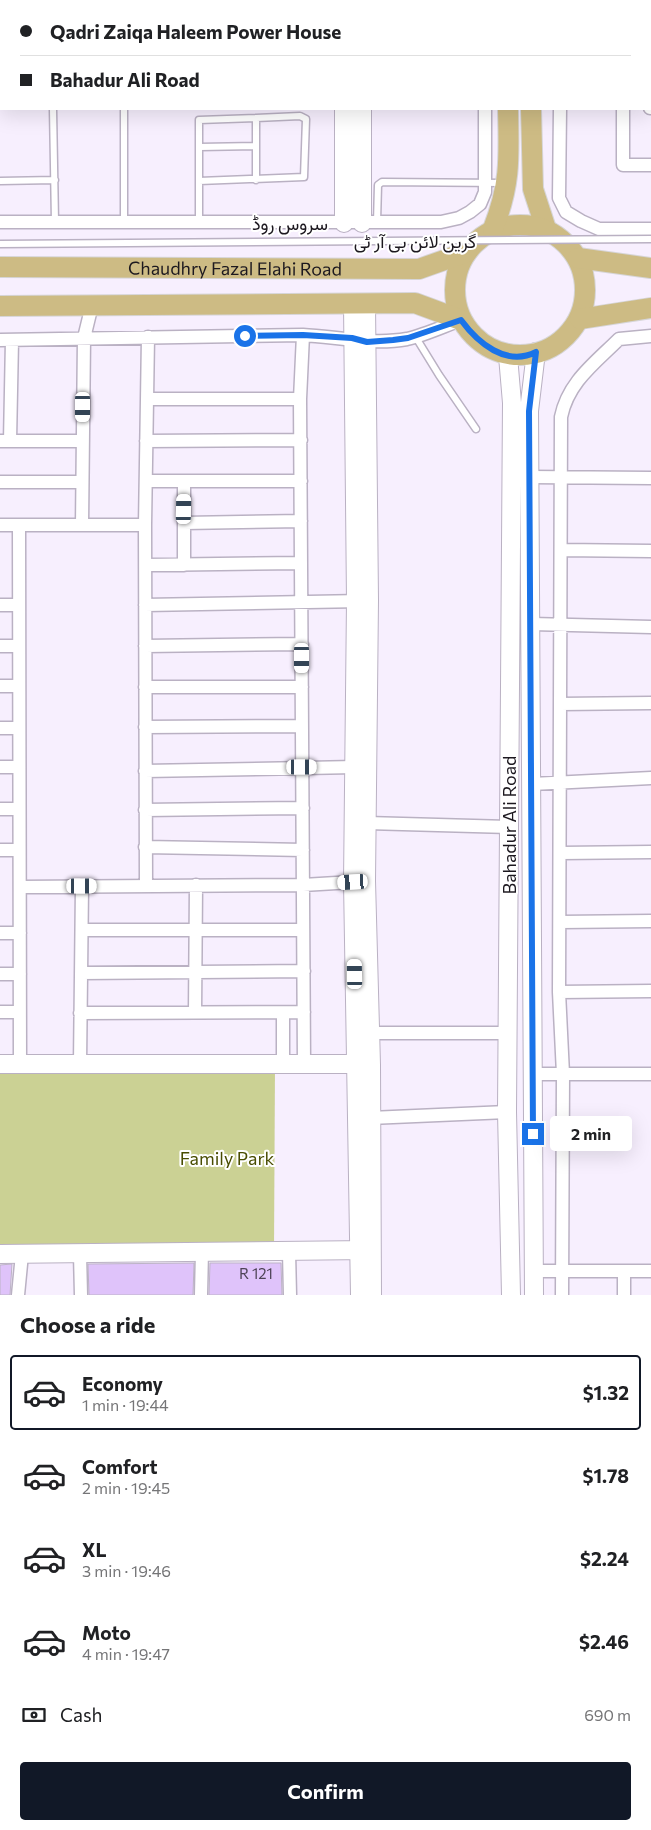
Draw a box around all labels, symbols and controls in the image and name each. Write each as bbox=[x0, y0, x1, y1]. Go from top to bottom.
text: Qadri Zaiqa Haleem Power House bbox=[50, 20, 341, 43]
text: Bahadur Ali Road bbox=[50, 68, 200, 91]
street label: سروس روڈ bbox=[252, 212, 328, 235]
street label: گرین لائن بی آر ٹی bbox=[354, 230, 476, 253]
street label: Chaudhry Fazal Elahi Road bbox=[128, 257, 342, 280]
route start bbox=[234, 325, 256, 347]
car bbox=[75, 392, 90, 422]
car bbox=[176, 494, 191, 524]
car bbox=[294, 643, 309, 673]
street label: Bahadur Ali Road bbox=[498, 756, 520, 894]
car bbox=[287, 760, 317, 775]
car bbox=[337, 874, 368, 890]
car bbox=[67, 879, 97, 894]
car bbox=[347, 959, 362, 989]
callout: 2 min bbox=[550, 1116, 633, 1152]
route end bbox=[522, 1123, 544, 1145]
text: 2 min bbox=[571, 1124, 611, 1143]
park label: Family Park bbox=[180, 1147, 275, 1169]
house number: R 121 bbox=[239, 1264, 273, 1282]
text: Choose a ride bbox=[20, 1311, 155, 1338]
icon: car bbox=[22, 1370, 67, 1415]
text: Economy bbox=[82, 1372, 163, 1395]
text: $1.32 bbox=[583, 1381, 629, 1404]
text: 1 min · 19:44 bbox=[82, 1395, 169, 1414]
icon: car bbox=[22, 1453, 67, 1498]
text: Comfort bbox=[82, 1455, 158, 1478]
text: $1.78 bbox=[583, 1464, 629, 1487]
text: 2 min · 19:45 bbox=[82, 1478, 170, 1497]
icon: car bbox=[22, 1536, 67, 1581]
text: XL bbox=[82, 1538, 107, 1561]
text: $2.24 bbox=[580, 1547, 629, 1570]
text: 3 min · 19:46 bbox=[82, 1561, 171, 1580]
icon: car bbox=[22, 1619, 67, 1664]
text: Moto bbox=[82, 1621, 131, 1644]
text: $2.46 bbox=[579, 1630, 629, 1653]
text: 4 min · 19:47 bbox=[82, 1644, 170, 1663]
icon: cash bbox=[20, 1701, 48, 1729]
text: Cash bbox=[60, 1703, 102, 1726]
text: 690 m bbox=[584, 1705, 631, 1724]
button: Confirm bbox=[20, 1762, 631, 1820]

